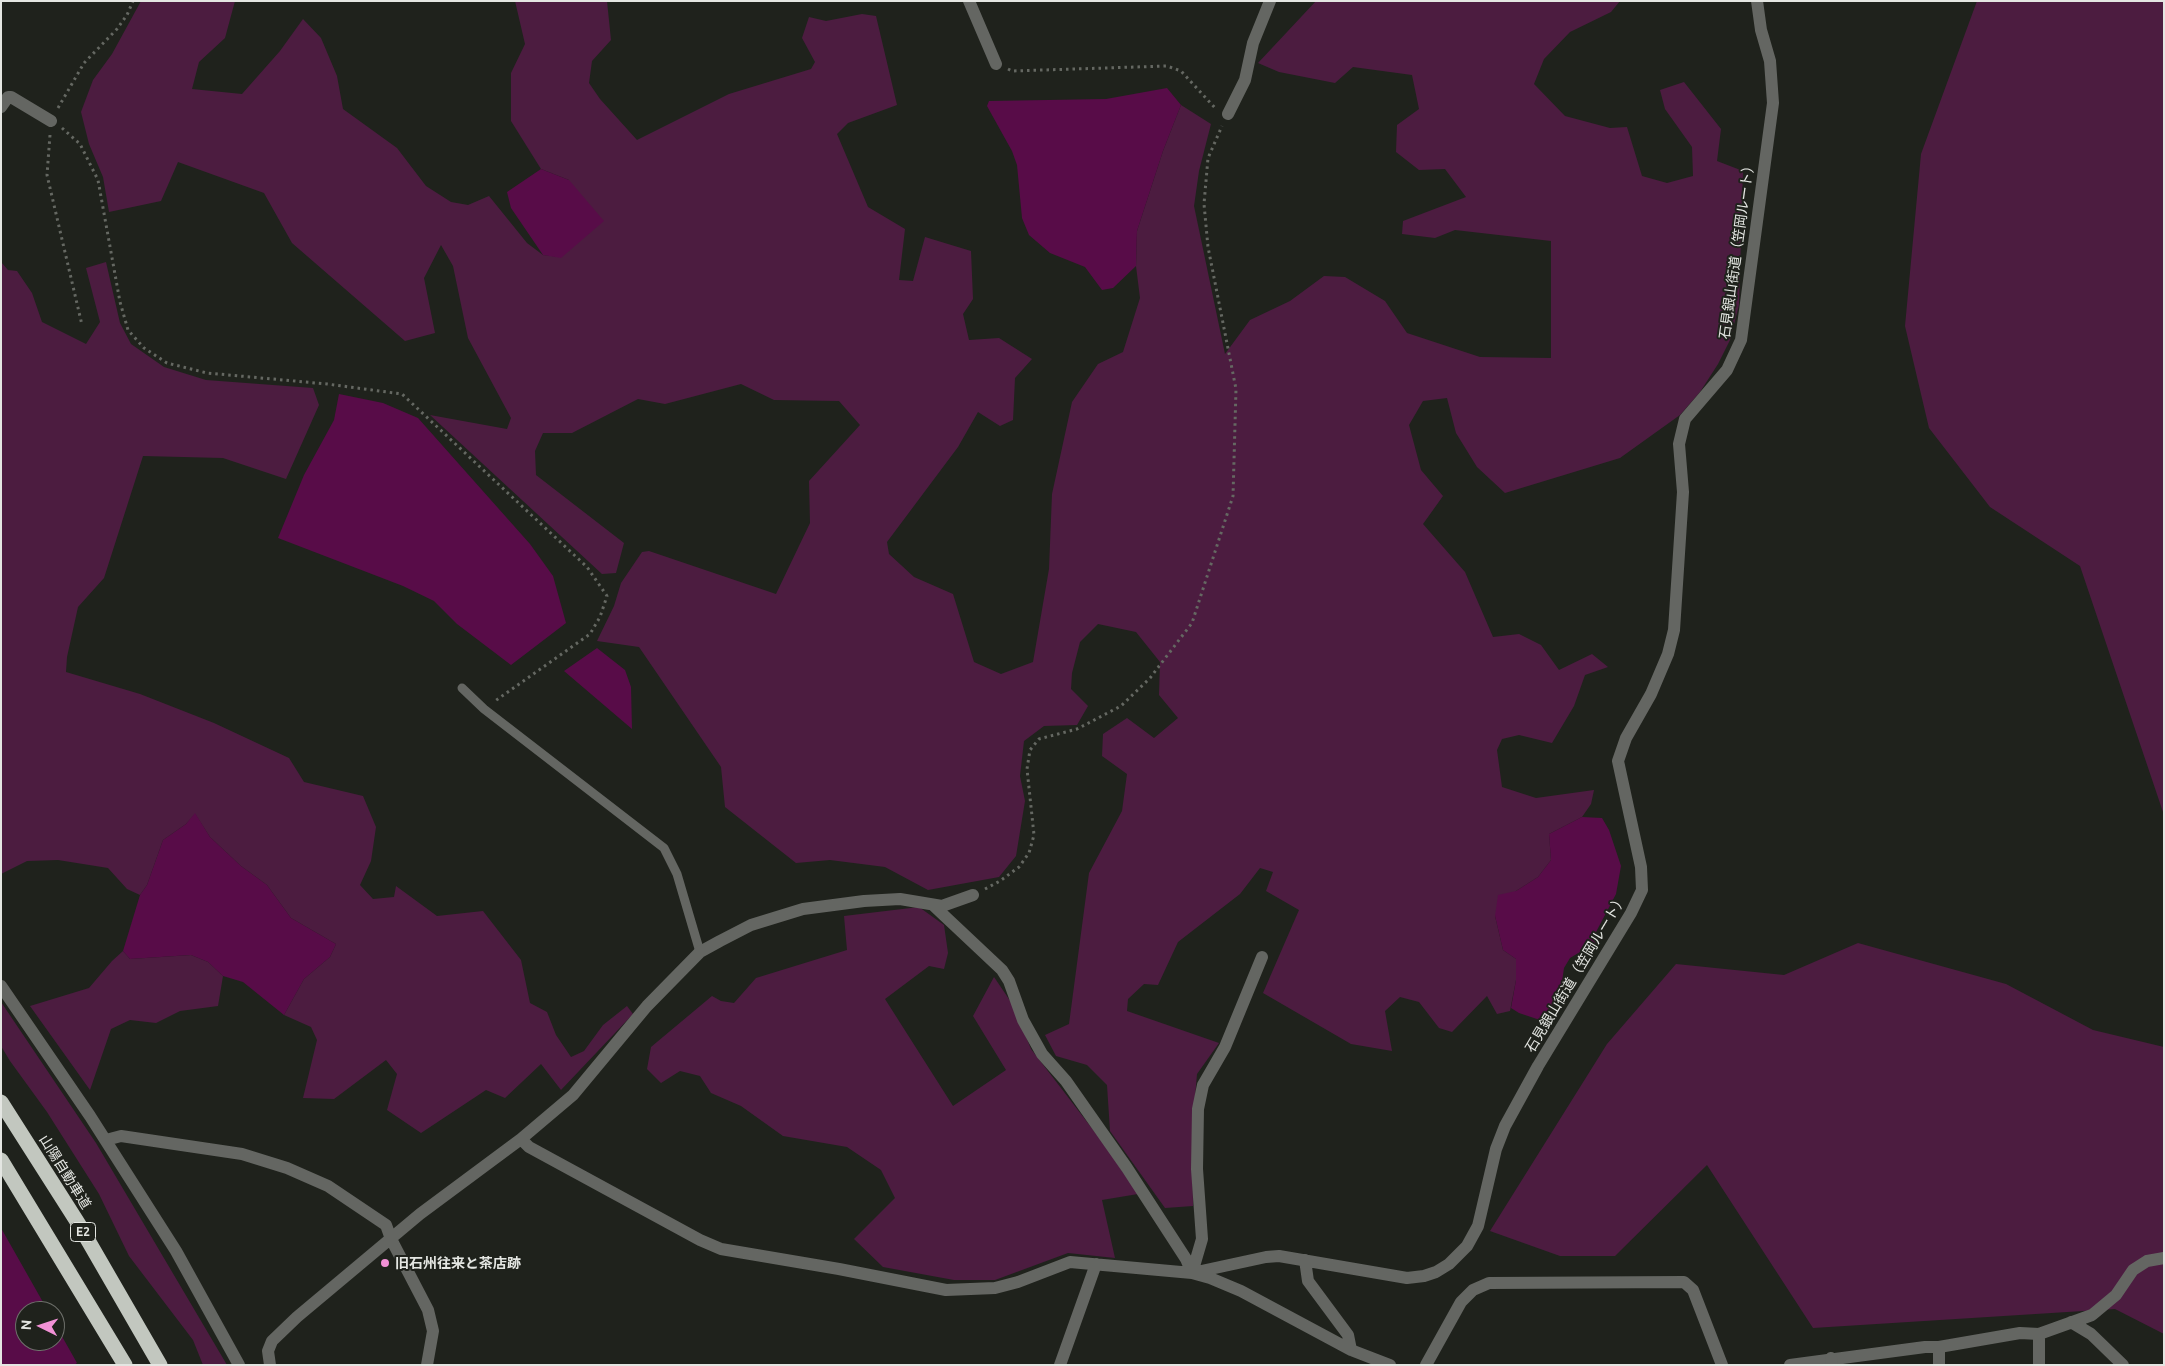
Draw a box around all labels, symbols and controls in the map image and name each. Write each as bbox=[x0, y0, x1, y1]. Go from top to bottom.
street label: 石見銀山街道（笠岡ルート） bbox=[1716, 158, 1758, 340]
street label: 石見銀山街道（笠岡ルート） bbox=[1522, 891, 1630, 1055]
street label: 山陽自動車道 bbox=[36, 1132, 94, 1212]
road number: E2 bbox=[70, 1222, 96, 1242]
place label: 旧石州往来と茶店跡 bbox=[395, 1255, 521, 1271]
marker: 旧石州往来と茶店跡 bbox=[379, 1257, 391, 1269]
north arrow bbox=[15, 1301, 65, 1351]
text: N bbox=[18, 1319, 34, 1331]

